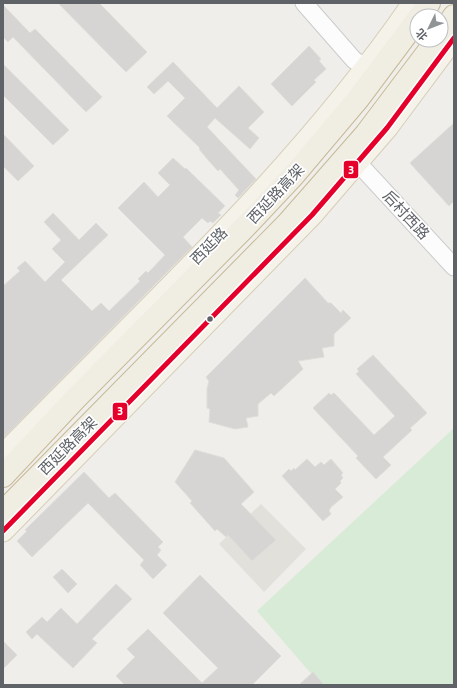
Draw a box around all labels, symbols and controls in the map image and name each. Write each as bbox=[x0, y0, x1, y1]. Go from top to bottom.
north arrow bbox=[409, 8, 449, 48]
text: 北 bbox=[412, 25, 431, 44]
street label: 西延路高架 bbox=[242, 158, 310, 229]
line badge: 3 bbox=[343, 160, 359, 179]
text: 3 bbox=[348, 162, 354, 178]
street label: 后村西路 bbox=[377, 185, 435, 244]
street label: 西延路 bbox=[185, 222, 233, 270]
unlabelled marker bbox=[205, 314, 215, 324]
line badge: 3 bbox=[112, 402, 128, 421]
text: 3 bbox=[117, 403, 123, 419]
street label: 西延路高架 bbox=[33, 411, 102, 480]

